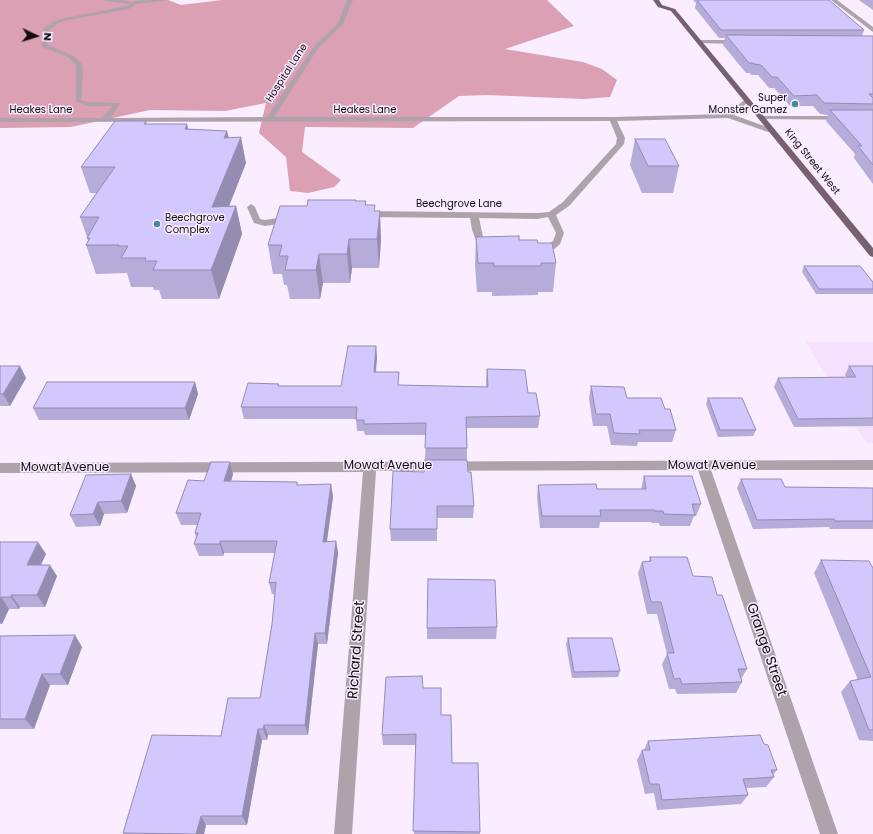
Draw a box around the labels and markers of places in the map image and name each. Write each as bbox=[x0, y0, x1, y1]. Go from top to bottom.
place label: Super Monster Gamez bbox=[709, 92, 787, 116]
marker: Super Monster Gamez bbox=[790, 99, 800, 109]
place label: Beechgrove Complex bbox=[165, 212, 225, 236]
marker: Beechgrove Complex bbox=[152, 219, 162, 229]

